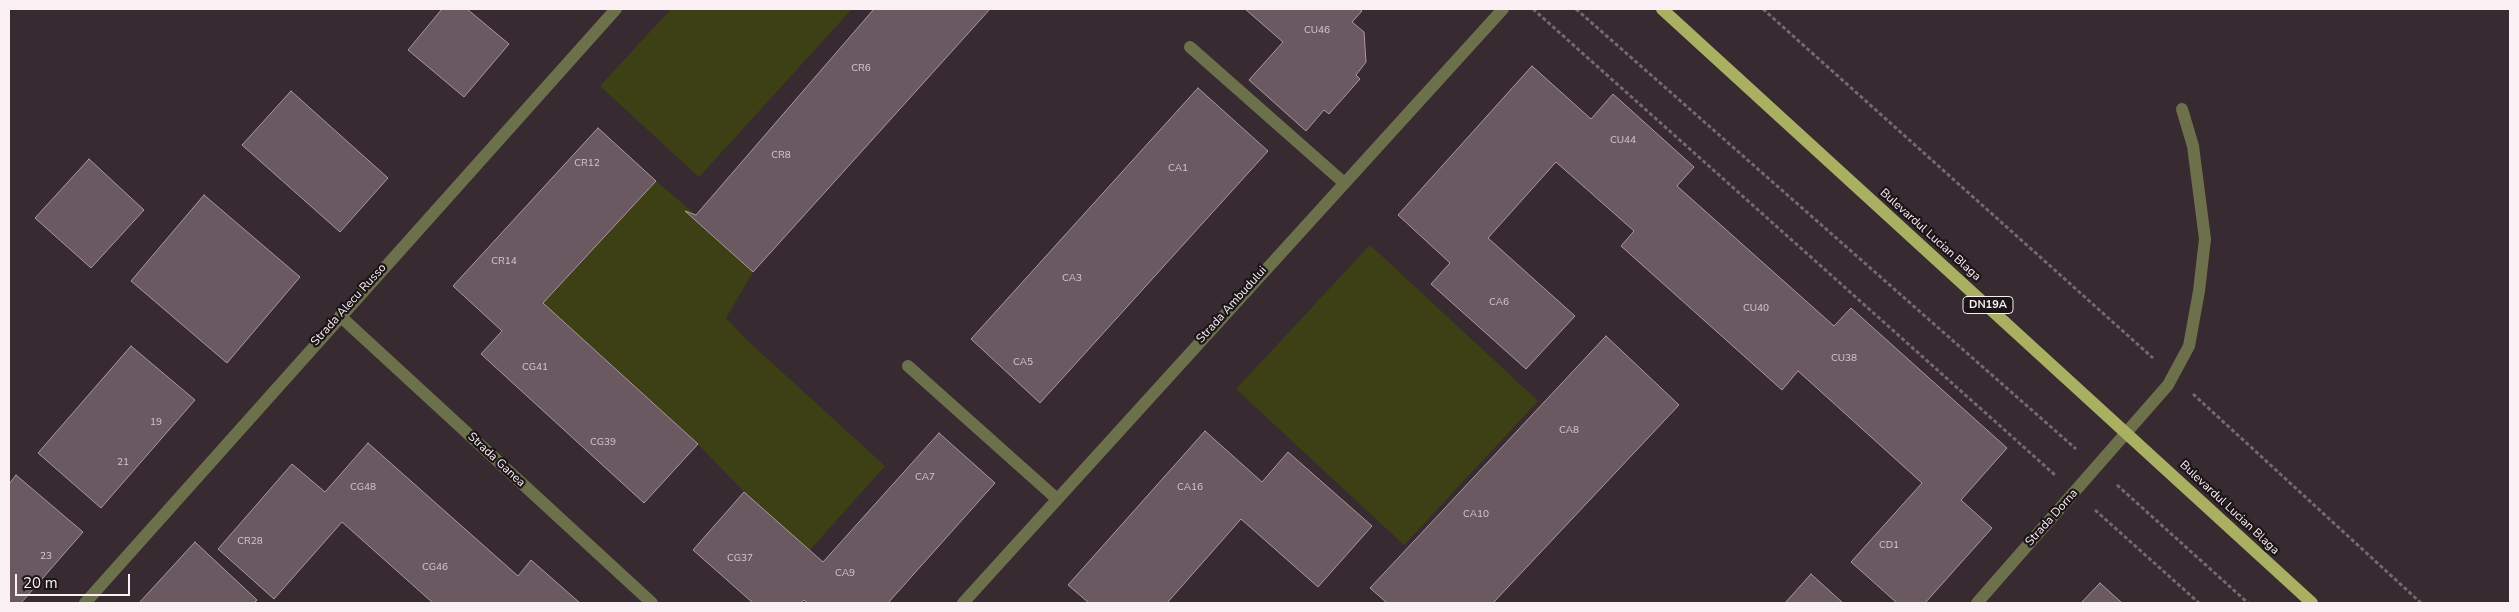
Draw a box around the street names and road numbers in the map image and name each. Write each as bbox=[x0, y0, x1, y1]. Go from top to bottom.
street label: Bulevardul Lucian Blaga bbox=[1877, 186, 1983, 284]
street label: Strada Alecu Russo bbox=[308, 261, 390, 349]
street label: Strada Ambudului bbox=[1194, 264, 1270, 346]
road number: DN19A bbox=[1963, 296, 2013, 314]
street label: Strada Ganea bbox=[464, 430, 528, 490]
street label: Bulevardul Lucian Blaga bbox=[2176, 458, 2282, 558]
street label: Strada Dorna bbox=[2023, 487, 2081, 549]

